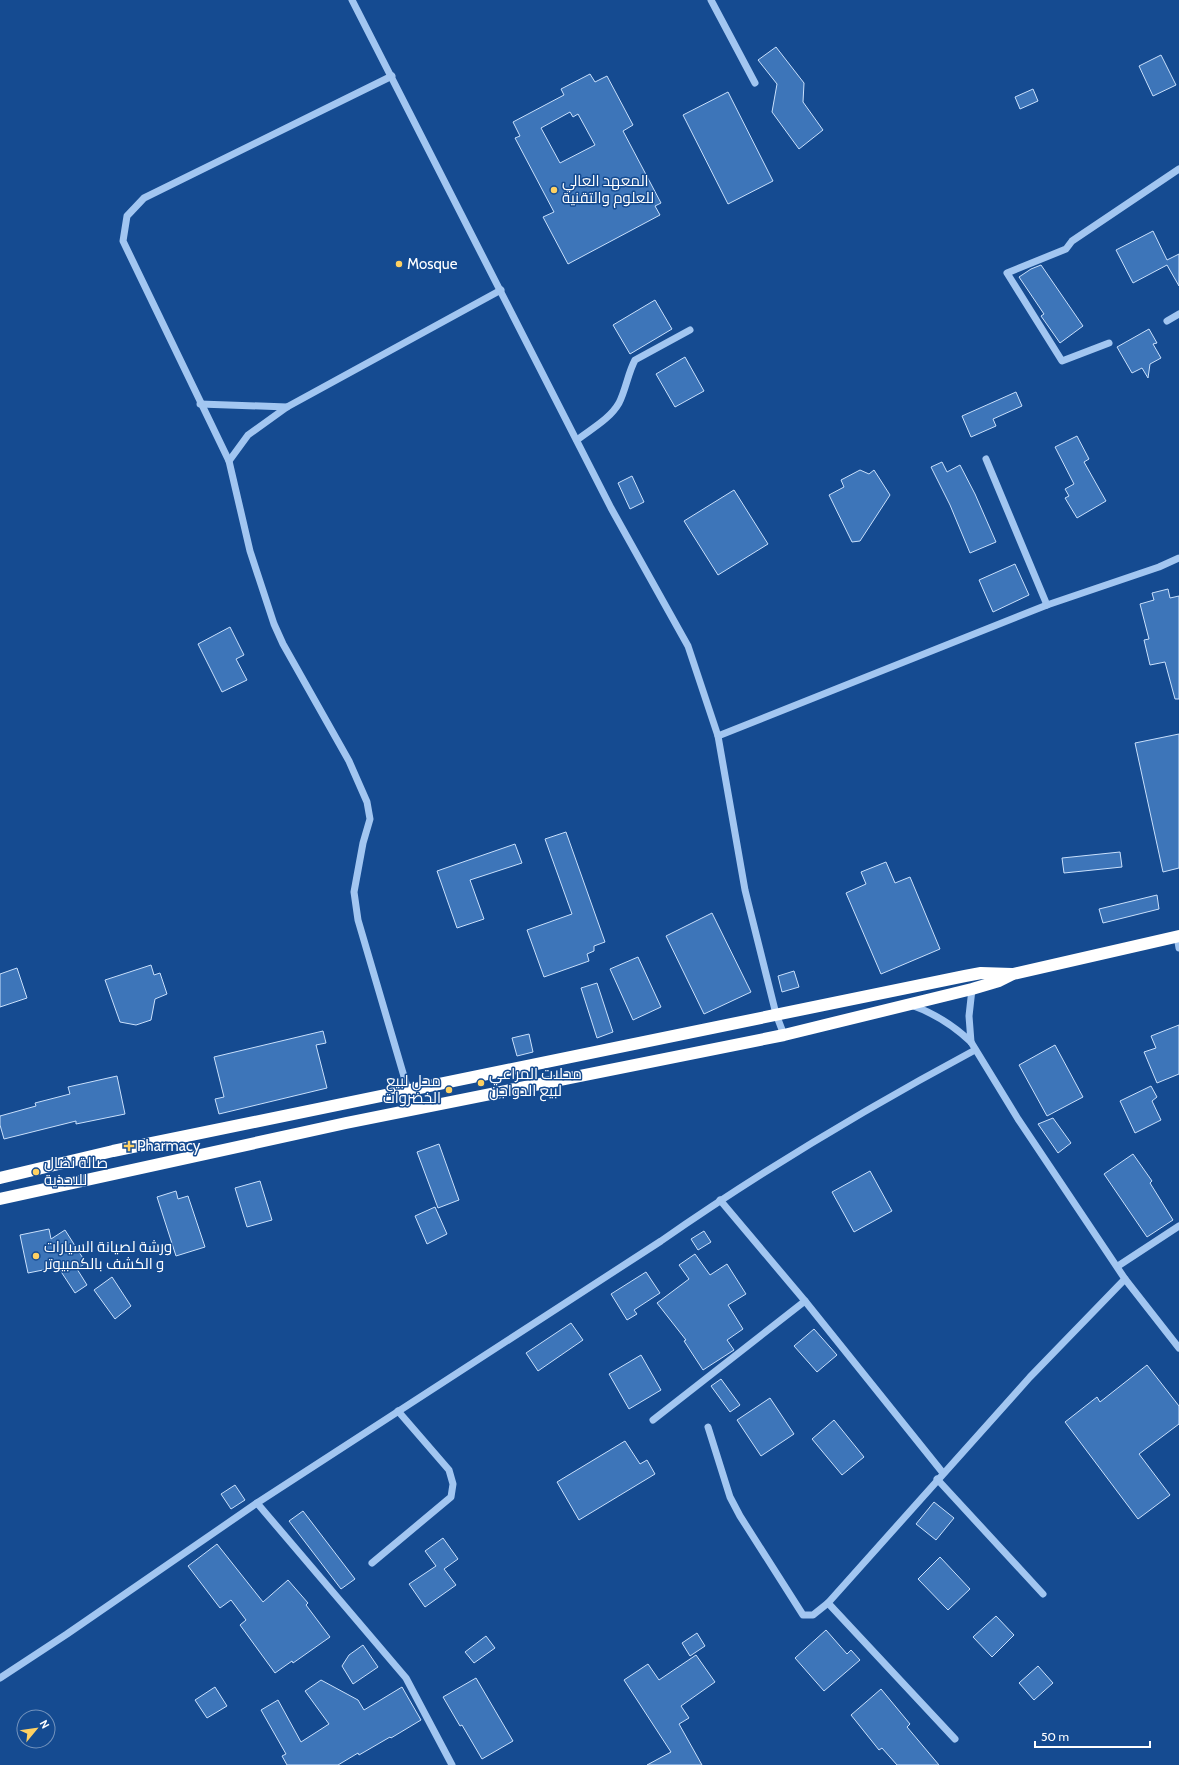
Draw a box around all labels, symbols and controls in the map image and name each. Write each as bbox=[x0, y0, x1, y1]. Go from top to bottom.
place label: المعهد العالي للعلوم والتقنية bbox=[562, 172, 654, 208]
marker: المعهد العالي للعلوم والتقنية bbox=[549, 185, 559, 195]
place label: Mosque bbox=[407, 255, 458, 273]
marker: Mosque bbox=[394, 259, 404, 269]
place label: محلات المراعي لبيع الدواجن bbox=[489, 1065, 582, 1102]
place label: محل لبيع الخضروات bbox=[383, 1072, 441, 1107]
marker: محلات المراعي لبيع الدواجن bbox=[476, 1078, 486, 1088]
marker: محل لبيع الخضروات bbox=[444, 1085, 454, 1095]
place label: Pharmacy bbox=[137, 1137, 201, 1155]
marker: Pharmacy bbox=[124, 1141, 134, 1151]
place label: صالة نضال للاحذية bbox=[44, 1154, 108, 1189]
marker: صالة نضال للاحذية bbox=[31, 1167, 41, 1177]
place label: ورشة لصيانة السيارات و الكشف بالكمبيوتر bbox=[43, 1238, 172, 1273]
marker: ورشة لصيانة السيارات و الكشف بالكمبيوتر bbox=[31, 1251, 41, 1261]
north arrow bbox=[16, 1709, 56, 1749]
text: N bbox=[37, 1717, 53, 1731]
scale bar bbox=[1035, 1723, 1150, 1749]
text: 50 m bbox=[1041, 1729, 1069, 1744]

